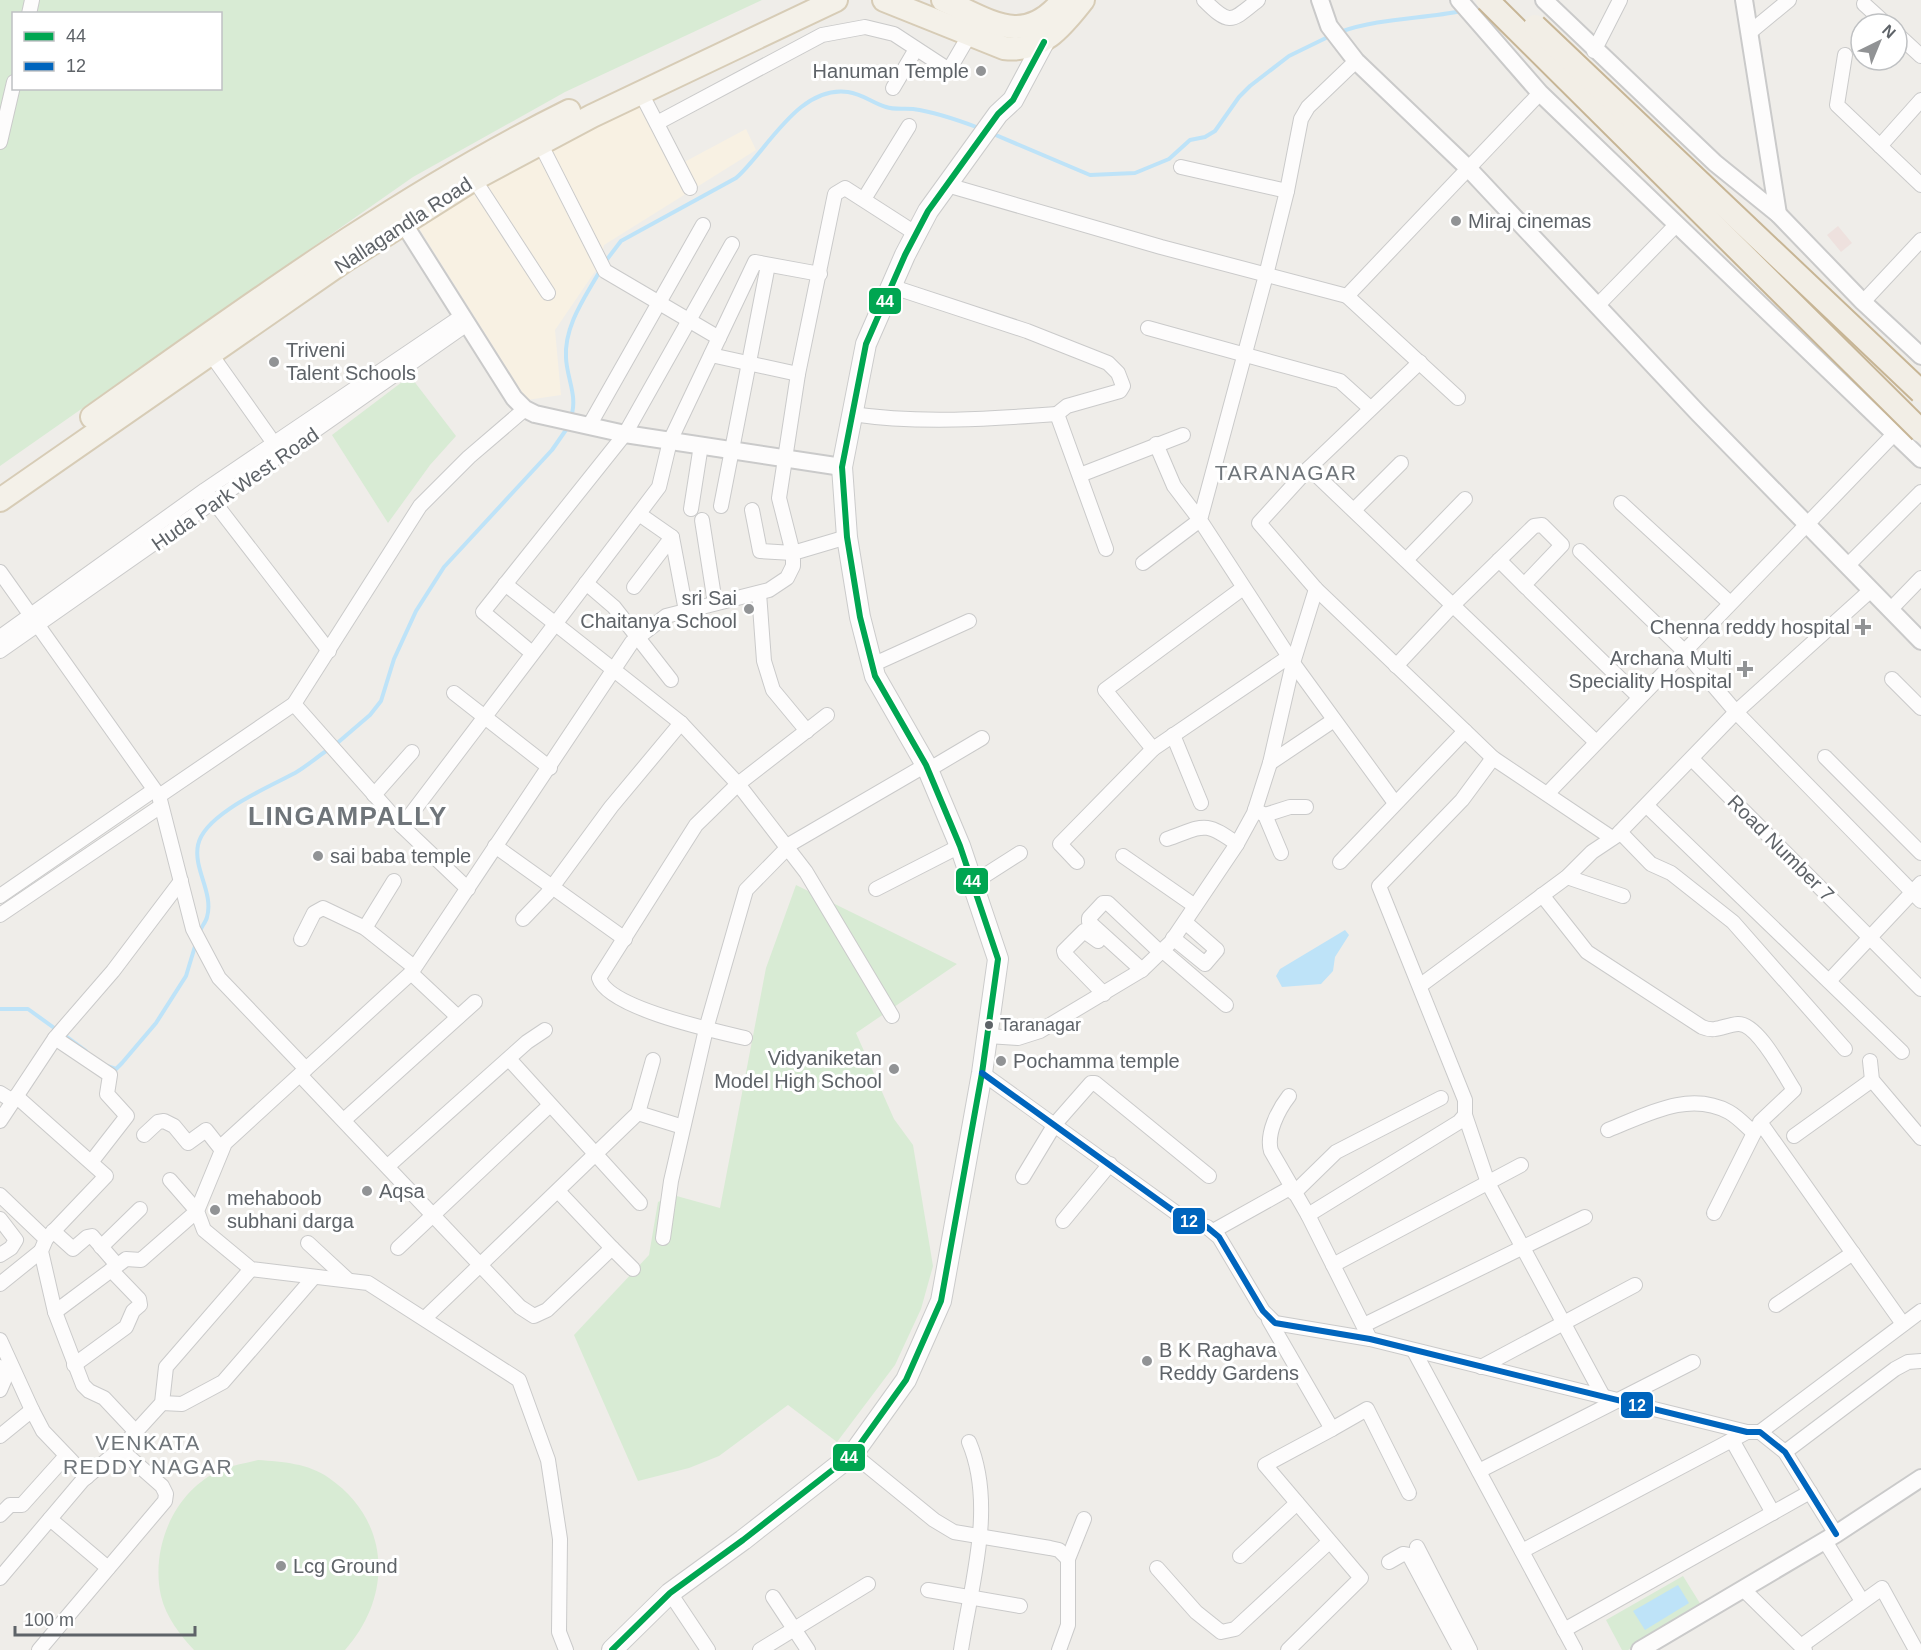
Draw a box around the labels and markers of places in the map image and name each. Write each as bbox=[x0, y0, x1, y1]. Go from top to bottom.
place label: Hanuman Temple bbox=[813, 60, 969, 82]
marker: Hanuman Temple bbox=[974, 64, 988, 78]
place label: Miraj cinemas bbox=[1468, 210, 1591, 232]
marker: Miraj cinemas bbox=[1449, 214, 1463, 228]
place label: Triveni Talent Schools bbox=[286, 339, 416, 384]
marker: Triveni Talent Schools bbox=[267, 355, 281, 369]
place label: sri Sai Chaitanya School bbox=[580, 587, 737, 632]
marker: sri Sai Chaitanya School bbox=[742, 602, 756, 616]
place label: Chenna reddy hospital bbox=[1650, 616, 1850, 638]
marker: Chenna reddy hospital bbox=[1854, 618, 1872, 636]
place label: Archana Multi Speciality Hospital bbox=[1569, 647, 1732, 692]
marker: Archana Multi Speciality Hospital bbox=[1736, 660, 1754, 678]
place label: sai baba temple bbox=[330, 845, 471, 867]
marker: sai baba temple bbox=[311, 849, 325, 863]
place label: Taranagar bbox=[1000, 1015, 1081, 1035]
marker: Taranagar bbox=[983, 1019, 995, 1031]
place label: Vidyaniketan Model High School bbox=[714, 1047, 882, 1092]
place label: Pochamma temple bbox=[1013, 1050, 1180, 1072]
marker: Pochamma temple bbox=[994, 1054, 1008, 1068]
marker: Vidyaniketan Model High School bbox=[887, 1062, 901, 1076]
place label: Aqsa bbox=[379, 1180, 425, 1202]
marker: Aqsa bbox=[360, 1184, 374, 1198]
place label: mehaboob subhani darga bbox=[227, 1187, 355, 1232]
marker: mehaboob subhani darga bbox=[208, 1203, 222, 1217]
place label: B K Raghava Reddy Gardens bbox=[1159, 1339, 1299, 1384]
marker: B K Raghava Reddy Gardens bbox=[1140, 1354, 1154, 1368]
place label: Lcg Ground bbox=[293, 1555, 398, 1577]
marker: Lcg Ground bbox=[274, 1559, 288, 1573]

